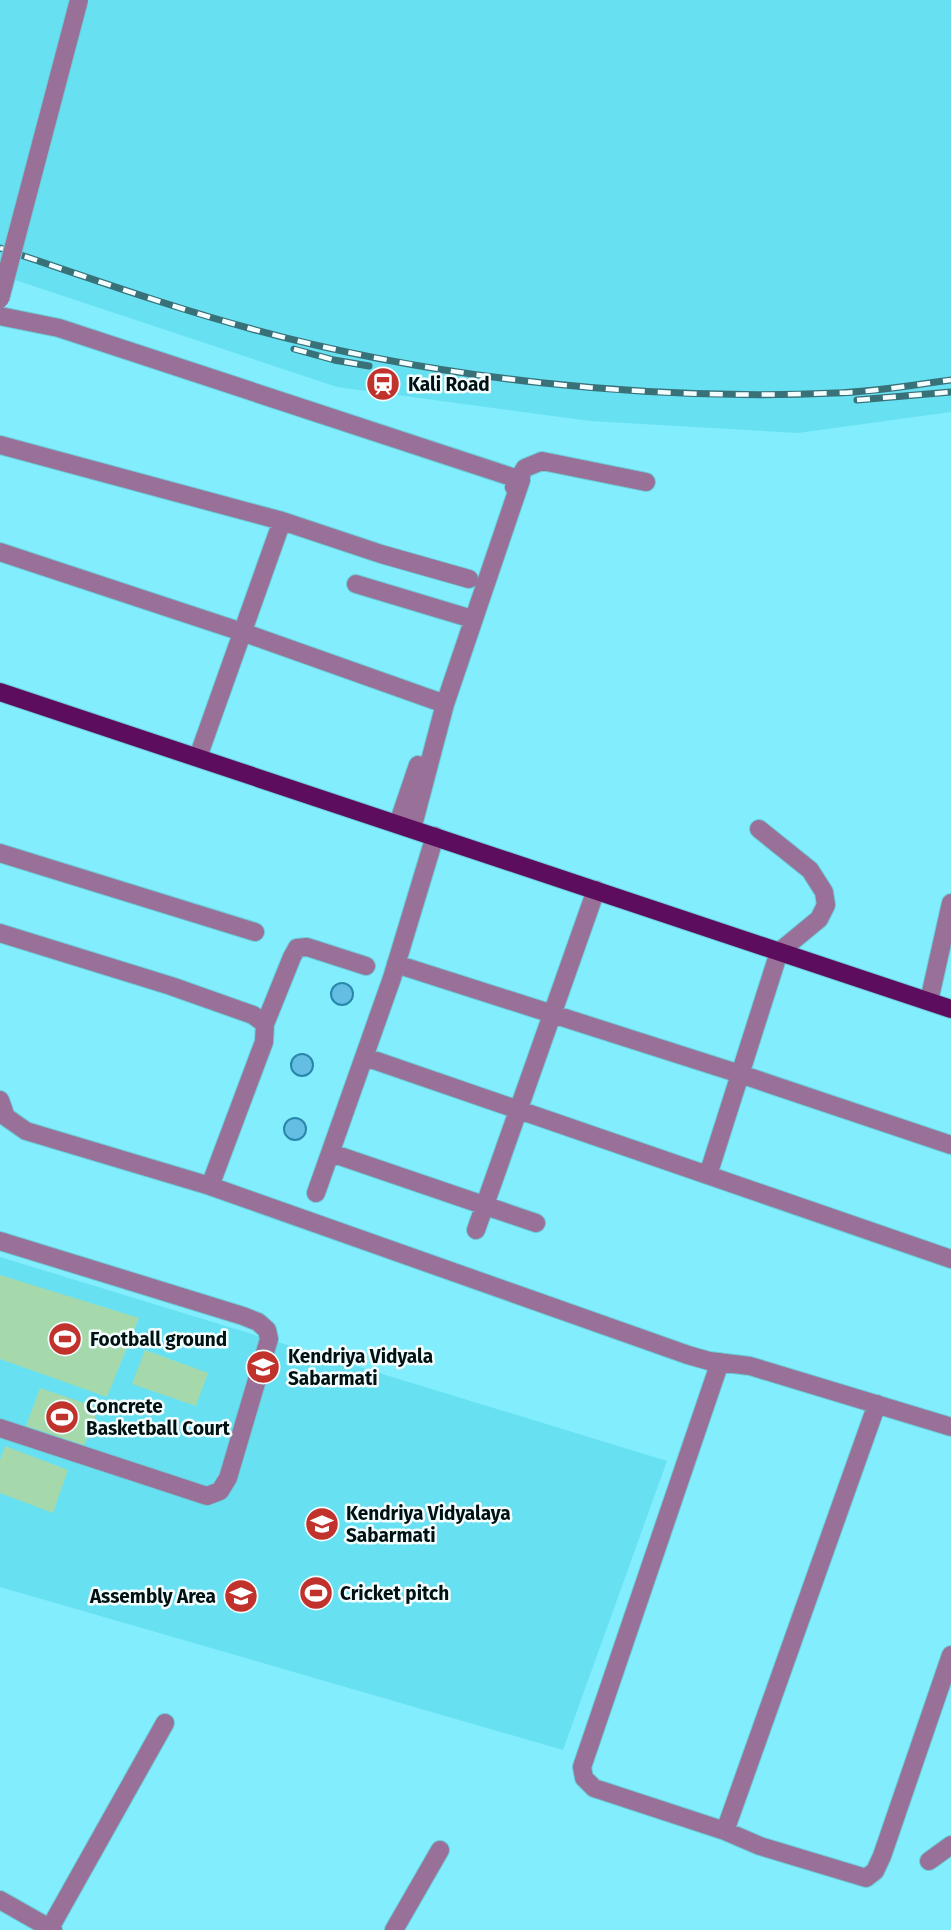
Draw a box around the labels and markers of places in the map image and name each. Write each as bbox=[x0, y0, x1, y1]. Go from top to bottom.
station icon: Kali Road bbox=[364, 365, 402, 403]
place label: Kali Road bbox=[408, 373, 490, 396]
sports icon: Football ground bbox=[46, 1320, 84, 1358]
place label: Football ground bbox=[90, 1328, 227, 1351]
place label: Kendriya Vidyala Sabarmati bbox=[288, 1345, 433, 1390]
school or university icon: Kendriya Vidyala Sabarmati bbox=[244, 1348, 282, 1386]
place label: Concrete Basketball Court bbox=[86, 1395, 230, 1440]
sports icon: Concrete Basketball Court bbox=[43, 1398, 81, 1436]
place label: Kendriya Vidyalaya Sabarmati bbox=[346, 1502, 511, 1547]
school or university icon: Kendriya Vidyalaya Sabarmati bbox=[303, 1505, 341, 1543]
sports icon: Cricket pitch bbox=[297, 1574, 335, 1612]
school or university icon: Assembly Area bbox=[222, 1577, 260, 1615]
place label: Cricket pitch bbox=[340, 1582, 449, 1605]
place label: Assembly Area bbox=[89, 1585, 216, 1608]

